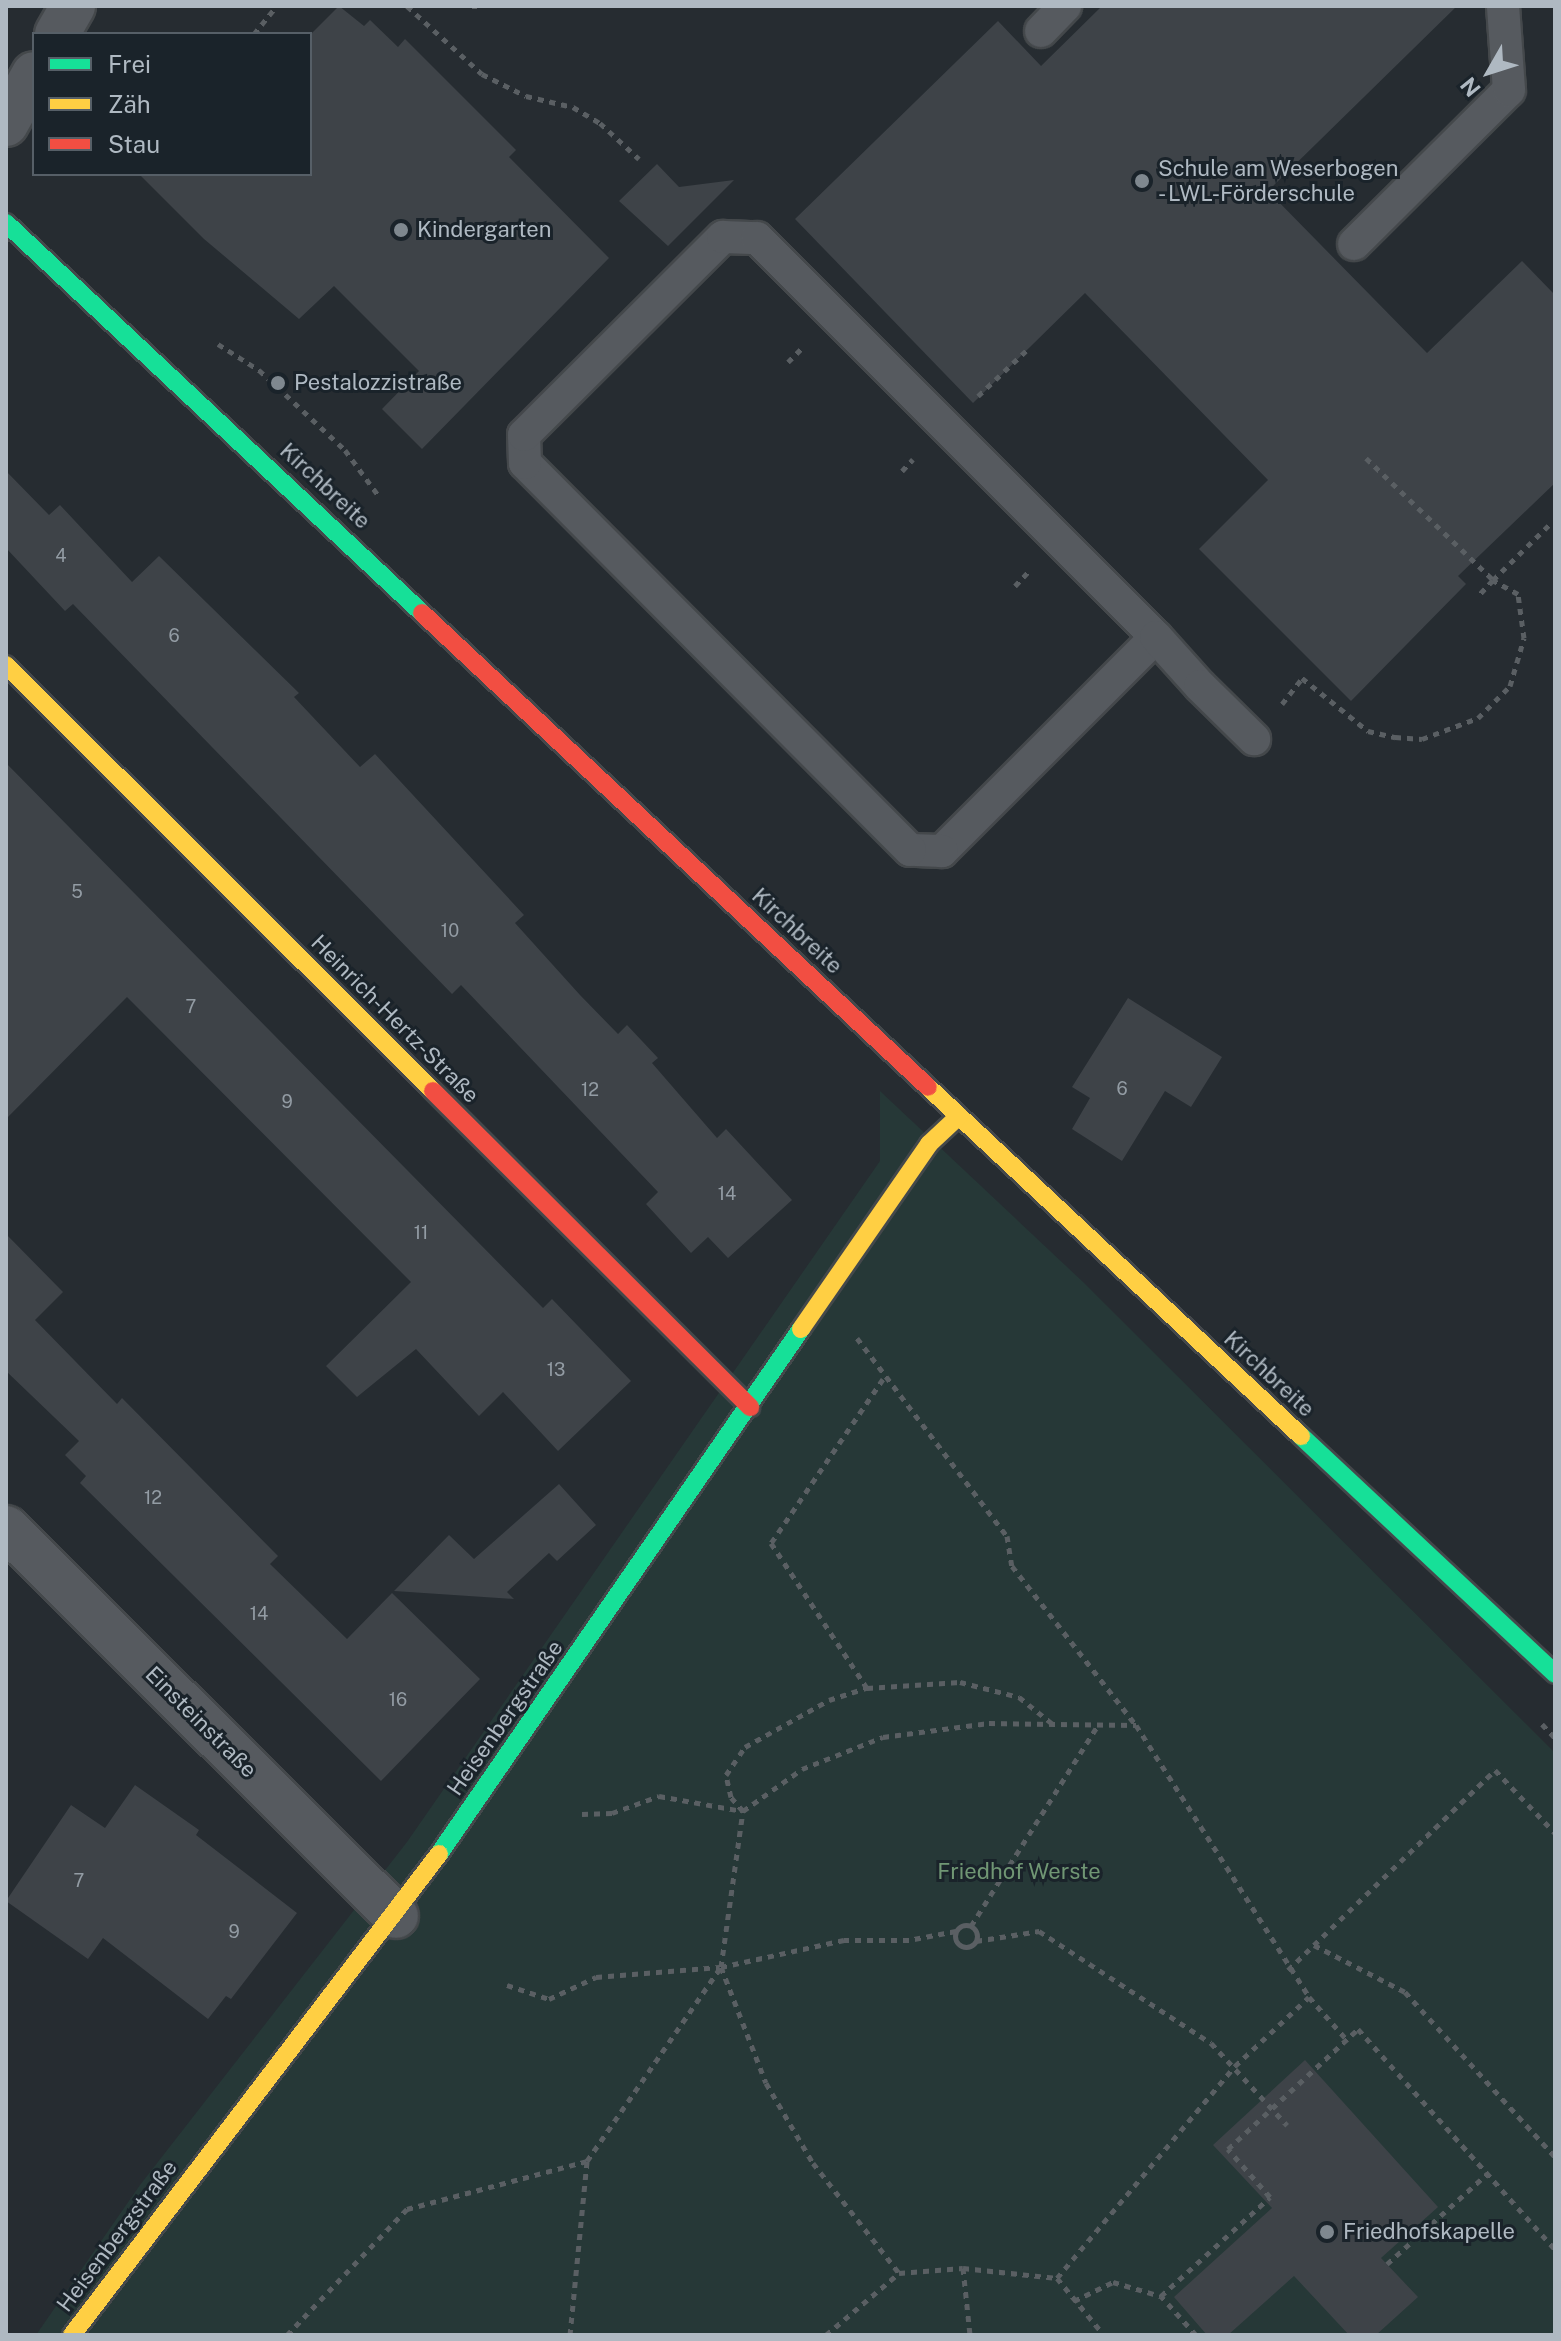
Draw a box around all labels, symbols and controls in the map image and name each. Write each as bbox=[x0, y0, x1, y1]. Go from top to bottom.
legend bbox=[32, 32, 312, 176]
north arrow bbox=[1449, 32, 1529, 112]
text: Frei bbox=[108, 50, 151, 78]
text: N bbox=[1455, 72, 1486, 102]
text: Zäh bbox=[108, 90, 151, 118]
text: Stau bbox=[108, 130, 160, 158]
place label: Schule am Weserbogen - LWL-Förderschule bbox=[1158, 155, 1399, 206]
marker: Schule am Weserbogen - LWL-Förderschule bbox=[1133, 172, 1151, 190]
place label: Kindergarten bbox=[417, 217, 551, 243]
marker: Kindergarten bbox=[392, 221, 410, 239]
place label: Pestalozzistraße bbox=[294, 370, 462, 396]
marker: Pestalozzistraße bbox=[269, 374, 287, 392]
street label: Kirchbreite bbox=[274, 438, 376, 534]
house number: 4 bbox=[55, 545, 67, 567]
house number: 6 bbox=[168, 625, 180, 647]
house number: 5 bbox=[71, 881, 83, 903]
street label: Kirchbreite bbox=[746, 883, 848, 979]
house number: 10 bbox=[441, 920, 459, 942]
street label: Heinrich-Hertz-Straße bbox=[306, 930, 484, 1108]
house number: 7 bbox=[186, 996, 196, 1018]
house number: 6 bbox=[1116, 1078, 1128, 1100]
house number: 12 bbox=[581, 1079, 599, 1101]
house number: 9 bbox=[281, 1091, 293, 1113]
house number: 14 bbox=[718, 1183, 736, 1205]
house number: 11 bbox=[414, 1222, 428, 1244]
street label: Kirchbreite bbox=[1218, 1326, 1320, 1422]
house number: 13 bbox=[547, 1359, 565, 1381]
house number: 12 bbox=[144, 1487, 162, 1509]
house number: 14 bbox=[250, 1603, 268, 1625]
street label: Heisenbergstraße bbox=[442, 1635, 568, 1801]
street label: Einsteinstraße bbox=[140, 1661, 262, 1783]
house number: 16 bbox=[389, 1689, 407, 1711]
park label: Friedhof Werste bbox=[937, 1859, 1101, 1885]
house number: 7 bbox=[74, 1870, 84, 1892]
house number: 9 bbox=[228, 1921, 240, 1943]
street label: Heisenbergstraße bbox=[51, 2155, 183, 2317]
place label: Friedhofskapelle bbox=[1343, 2219, 1515, 2245]
marker: Friedhofskapelle bbox=[1318, 2223, 1336, 2241]

